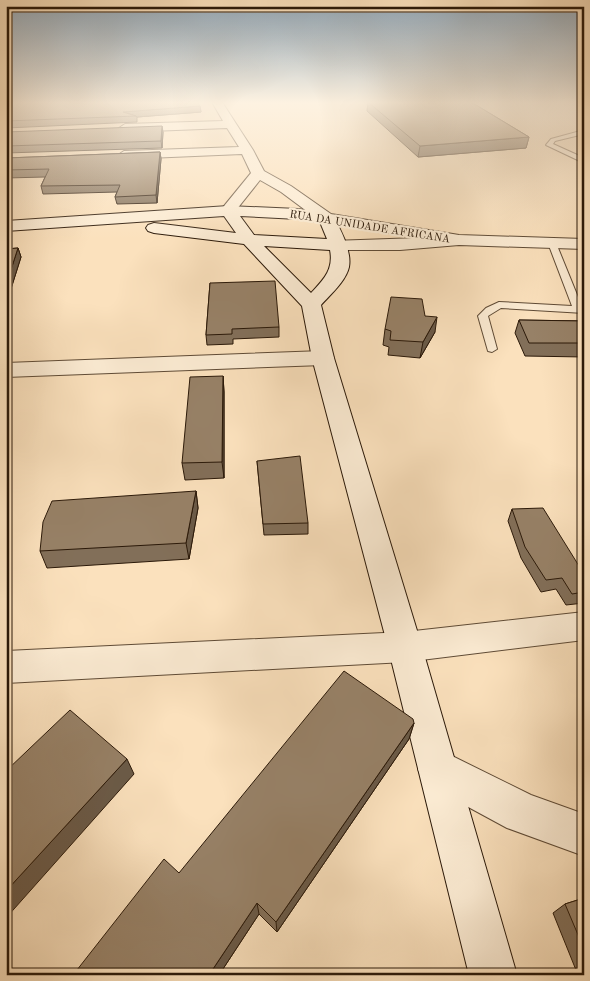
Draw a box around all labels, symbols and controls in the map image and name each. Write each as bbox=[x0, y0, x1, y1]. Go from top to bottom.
street label: RUA DA UNIDADE AFRICANA bbox=[289, 209, 451, 246]

